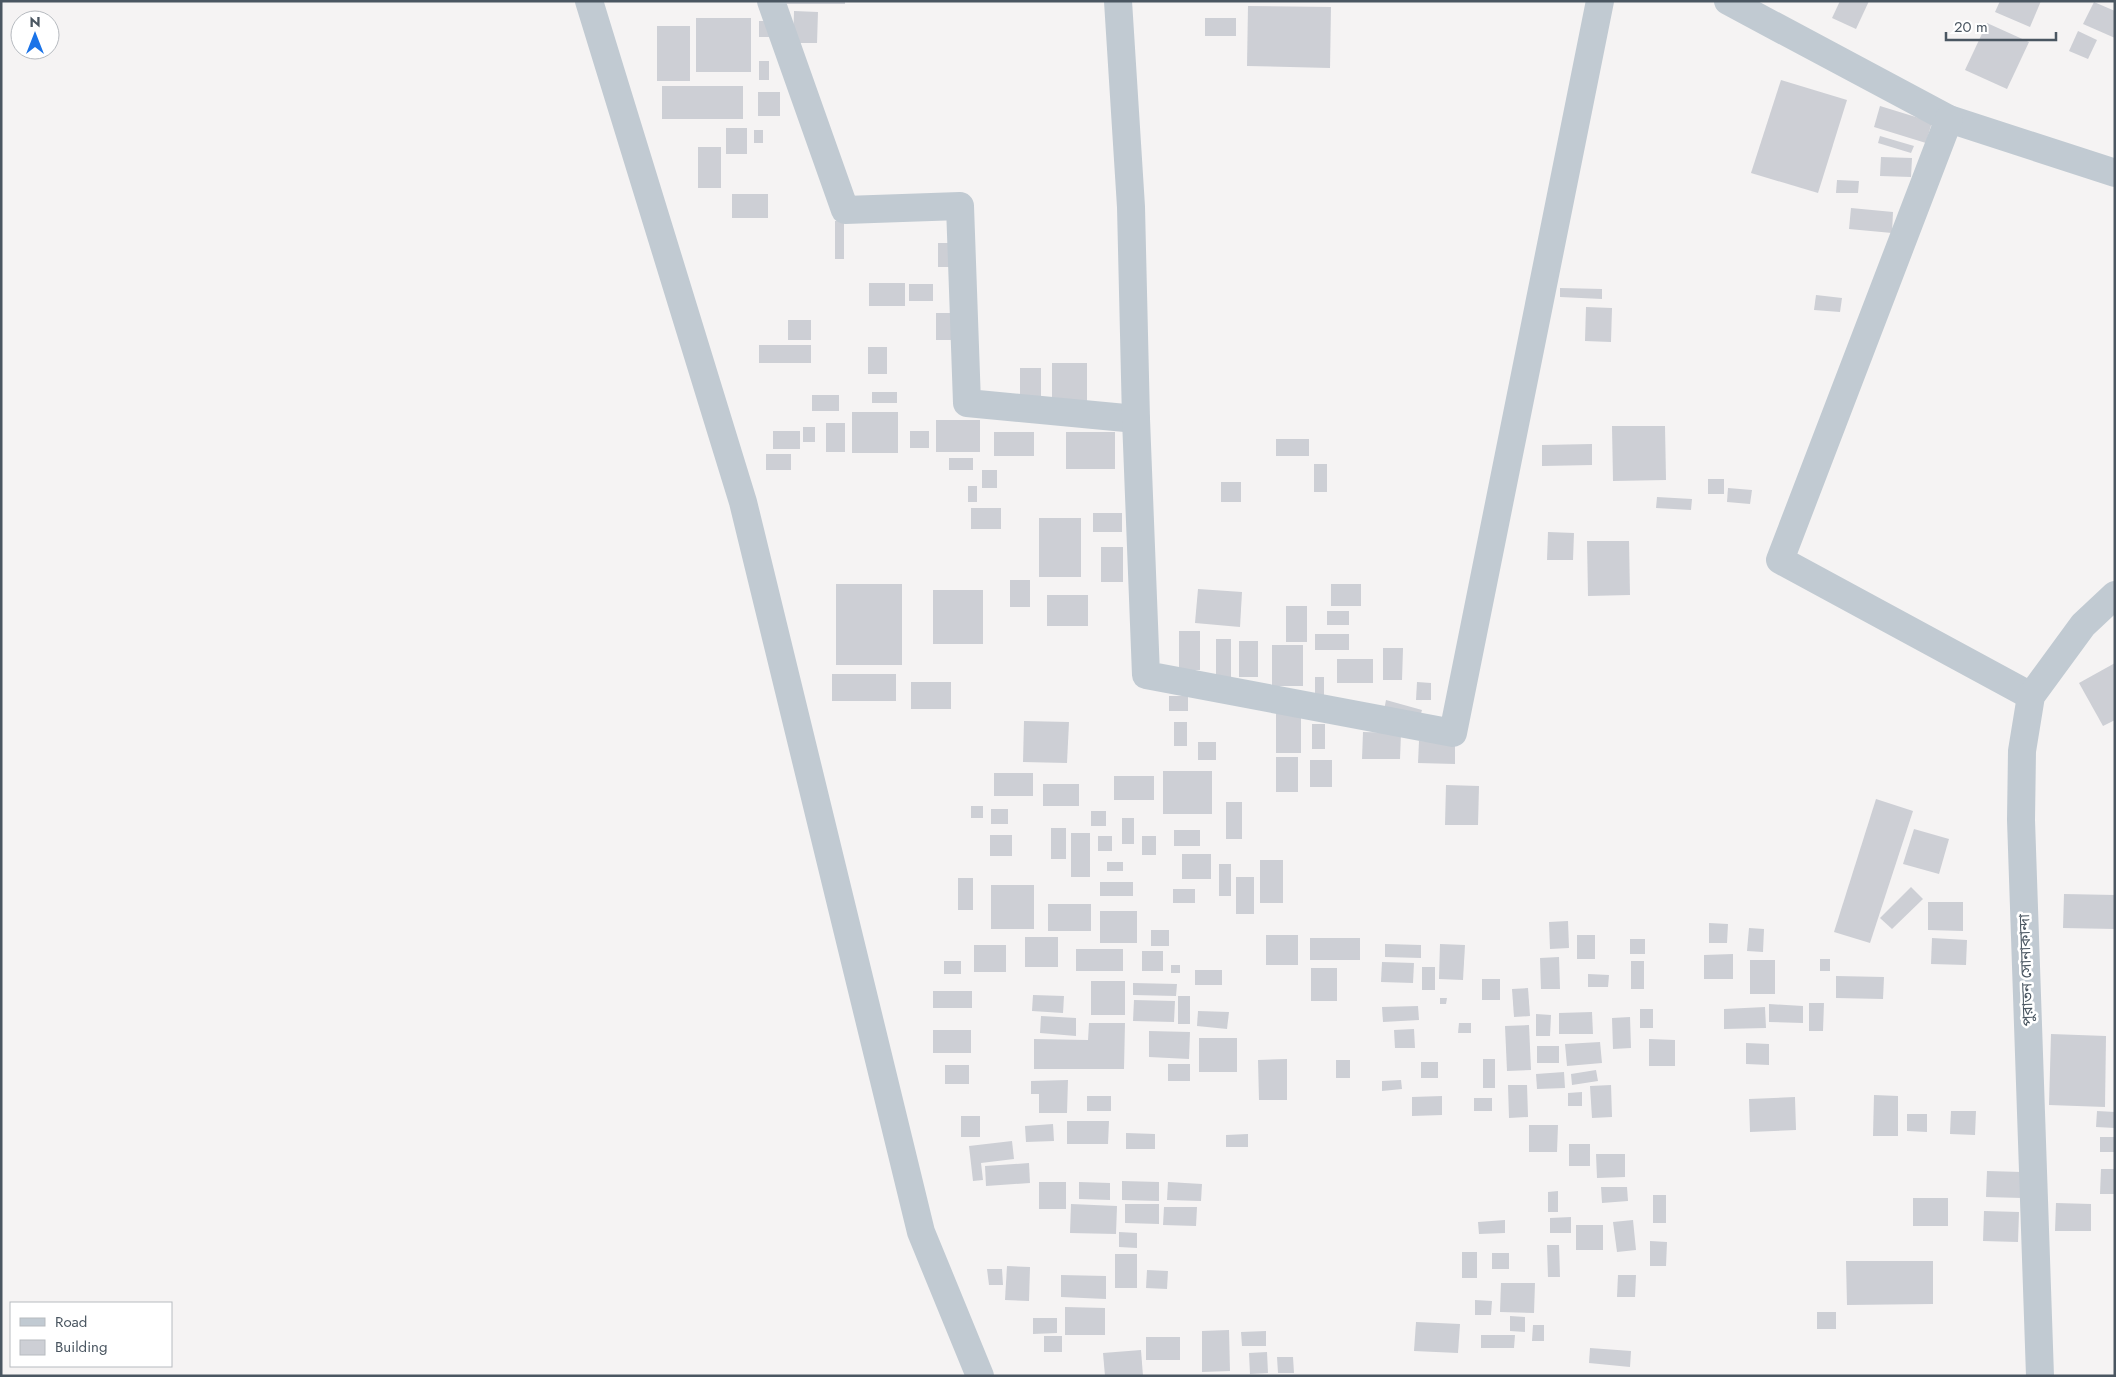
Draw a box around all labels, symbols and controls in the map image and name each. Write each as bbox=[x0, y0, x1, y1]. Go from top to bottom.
north arrow bbox=[10, 10, 60, 60]
scale bar bbox=[1946, 10, 2056, 42]
text: N bbox=[29, 12, 41, 32]
text: 20 m bbox=[1954, 16, 1988, 38]
street label: পুরাতন সোনাকান্দা bbox=[2013, 912, 2039, 1027]
legend bbox=[10, 1302, 172, 1367]
text: Road bbox=[55, 1311, 87, 1333]
text: Building bbox=[55, 1336, 107, 1358]

